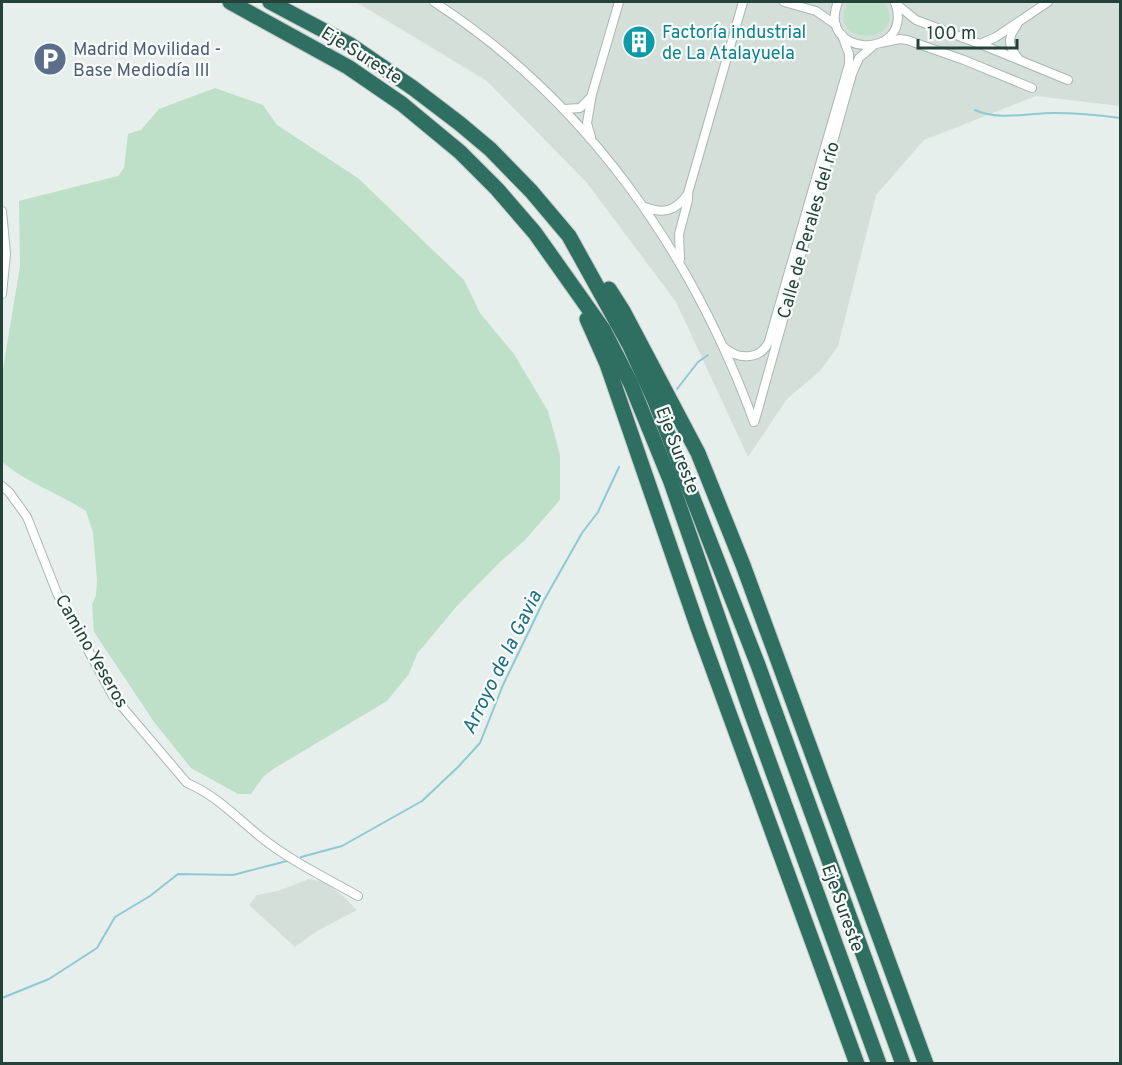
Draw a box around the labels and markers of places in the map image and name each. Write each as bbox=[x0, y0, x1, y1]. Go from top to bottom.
place label: Factoría industrial de La Atalayuela bbox=[662, 22, 806, 66]
building icon: Factoría industrial de La Atalayuela bbox=[621, 24, 657, 60]
place label: Madrid Movilidad - Base Mediodía III bbox=[73, 39, 222, 83]
parking icon: Madrid Movilidad - Base Mediodía III bbox=[32, 41, 68, 77]

